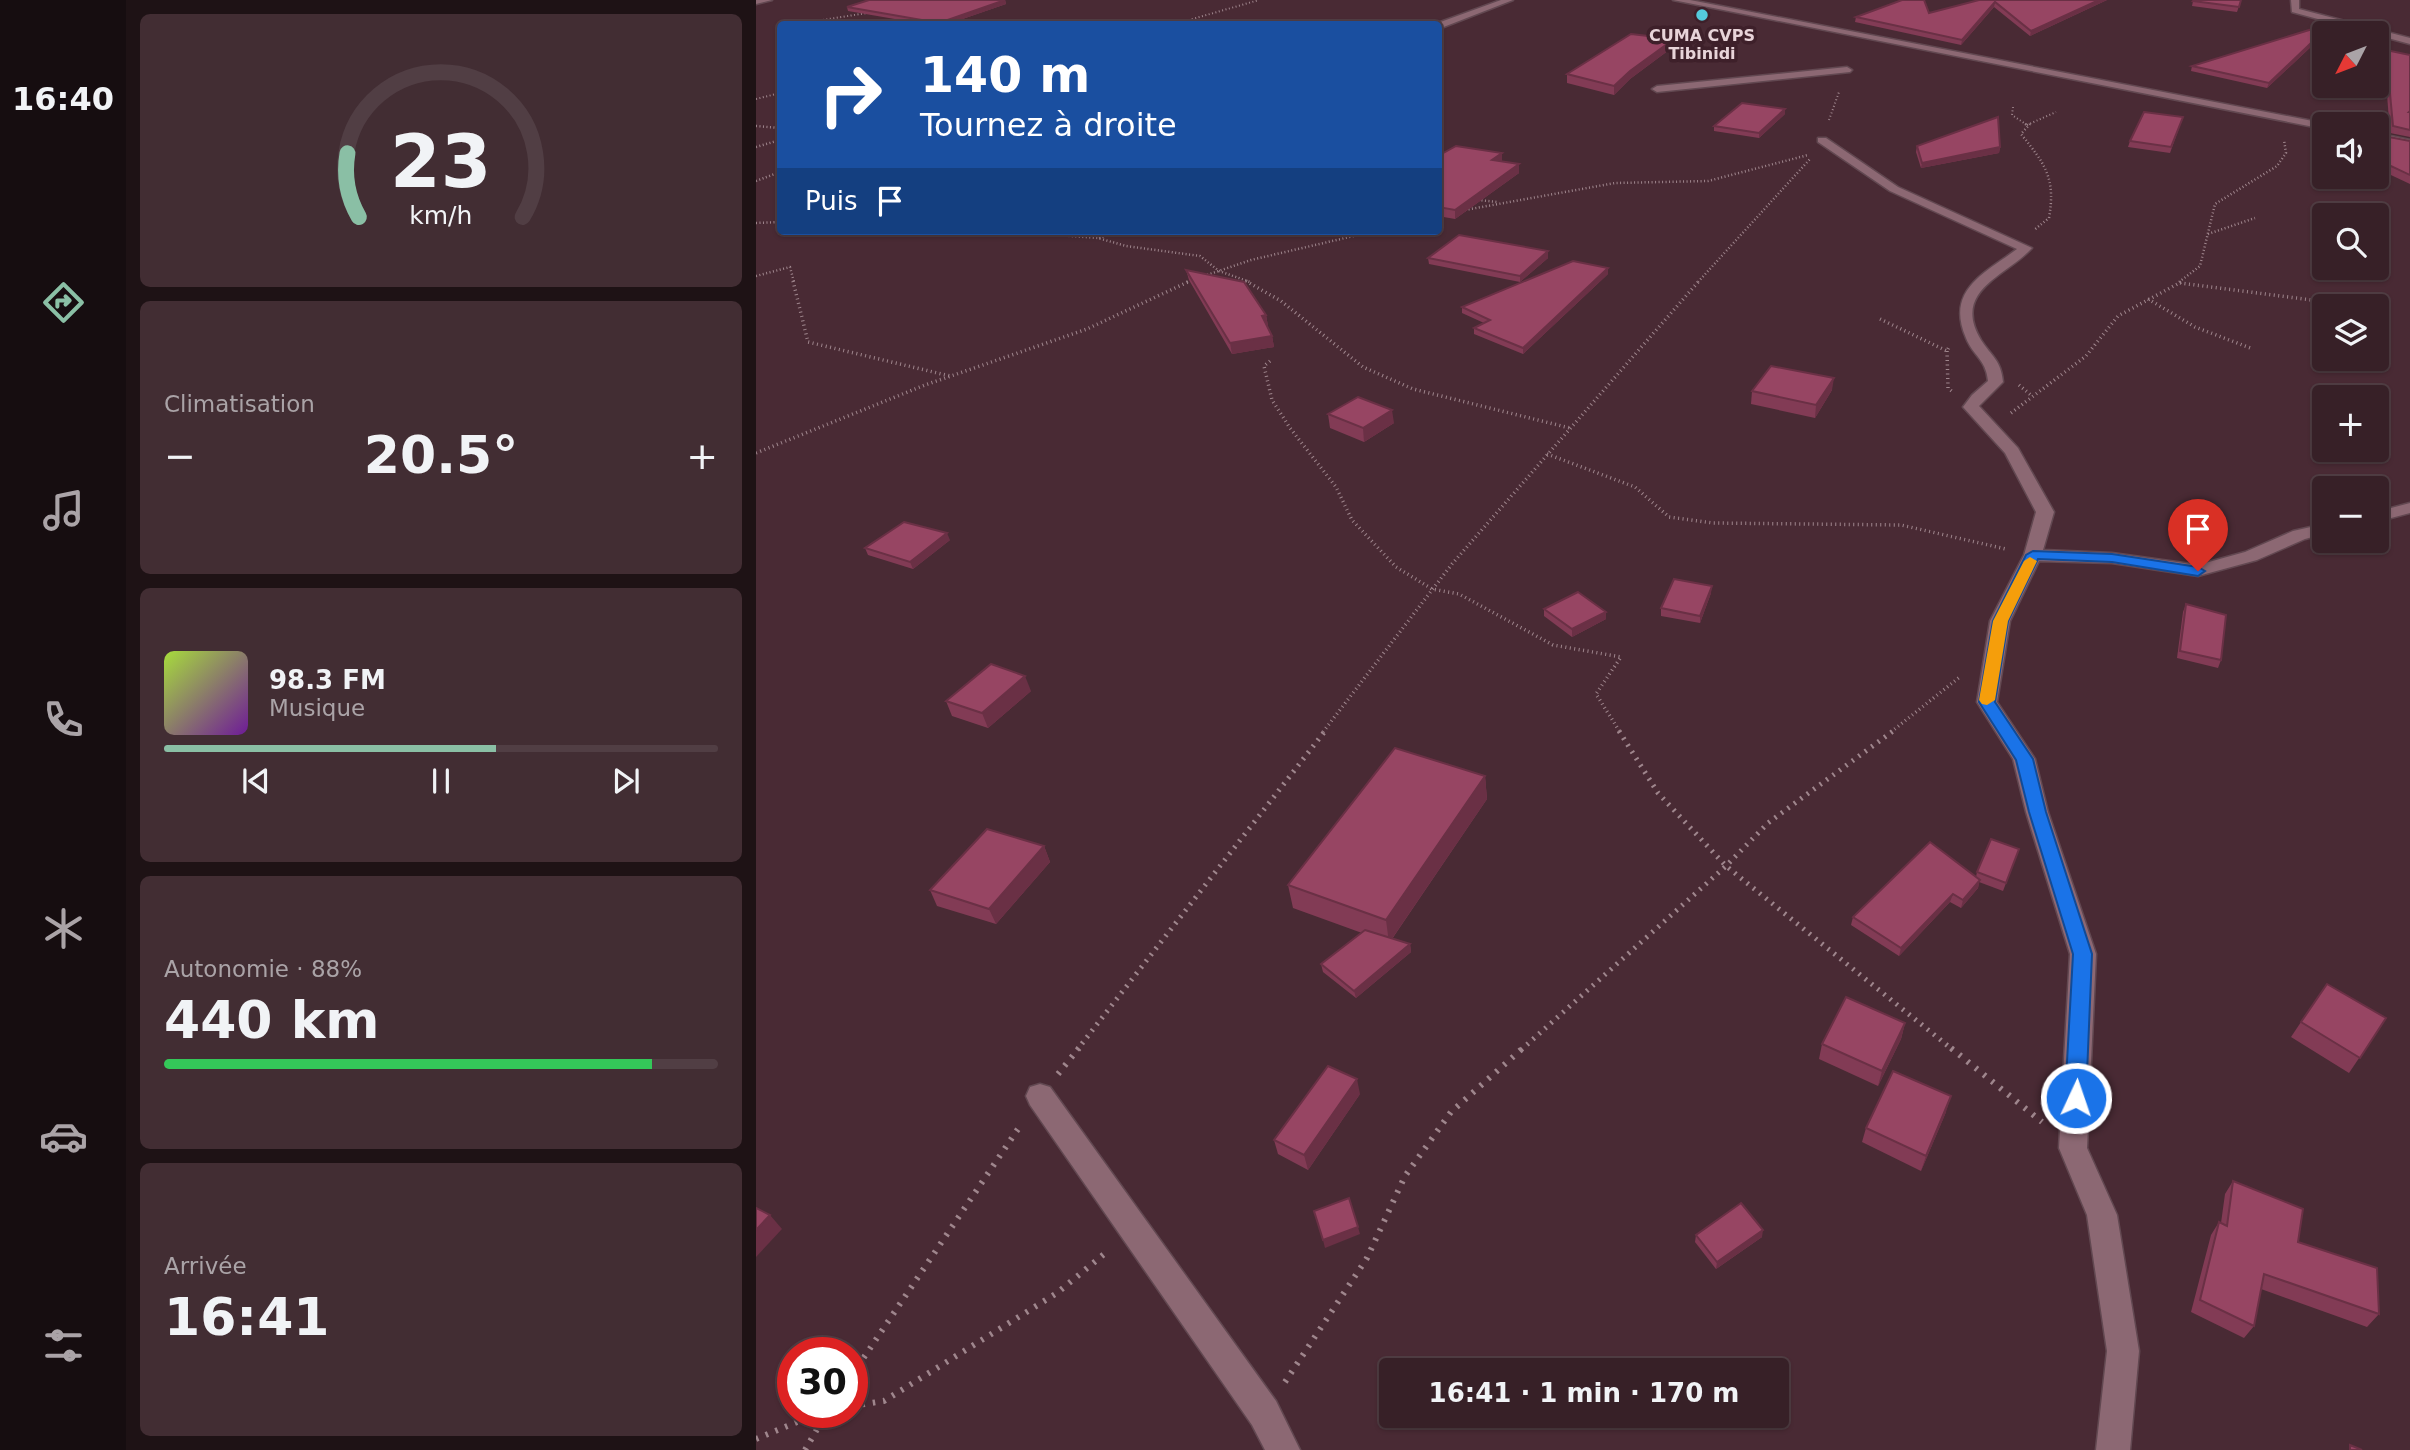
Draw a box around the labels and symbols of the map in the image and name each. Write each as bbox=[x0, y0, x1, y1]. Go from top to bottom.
marker: CUMA CVPS Tibinidi bbox=[1694, 7, 1710, 23]
north arrow bbox=[2312, 21, 2389, 98]
place label: CUMA CVPS Tibinidi bbox=[1649, 26, 1755, 63]
pin bbox=[2168, 499, 2228, 571]
position arrow bbox=[2039, 1061, 2113, 1135]
speed limit sign: 30 bbox=[777, 1337, 868, 1428]

